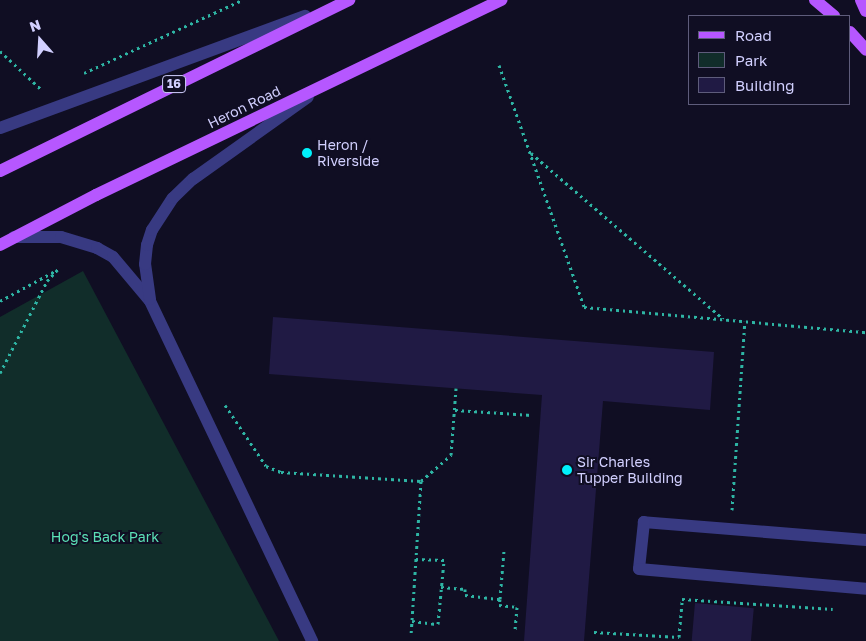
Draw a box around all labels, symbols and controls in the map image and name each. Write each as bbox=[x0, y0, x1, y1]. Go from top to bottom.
north arrow bbox=[15, 15, 65, 65]
legend bbox=[688, 15, 851, 105]
text: N bbox=[27, 16, 43, 35]
text: Road bbox=[735, 26, 772, 44]
text: Park bbox=[735, 51, 767, 69]
road number: 16 bbox=[162, 74, 186, 94]
text: Building bbox=[735, 76, 795, 94]
street label: Heron Road bbox=[205, 82, 283, 132]
place label: Heron / Riverside bbox=[317, 137, 379, 170]
marker: Heron / Riverside bbox=[301, 147, 313, 159]
place label: Sir Charles Tupper Building bbox=[577, 454, 683, 487]
marker: Sir Charles Tupper Building bbox=[561, 464, 573, 476]
park label: Hog's Back Park bbox=[51, 529, 159, 545]

